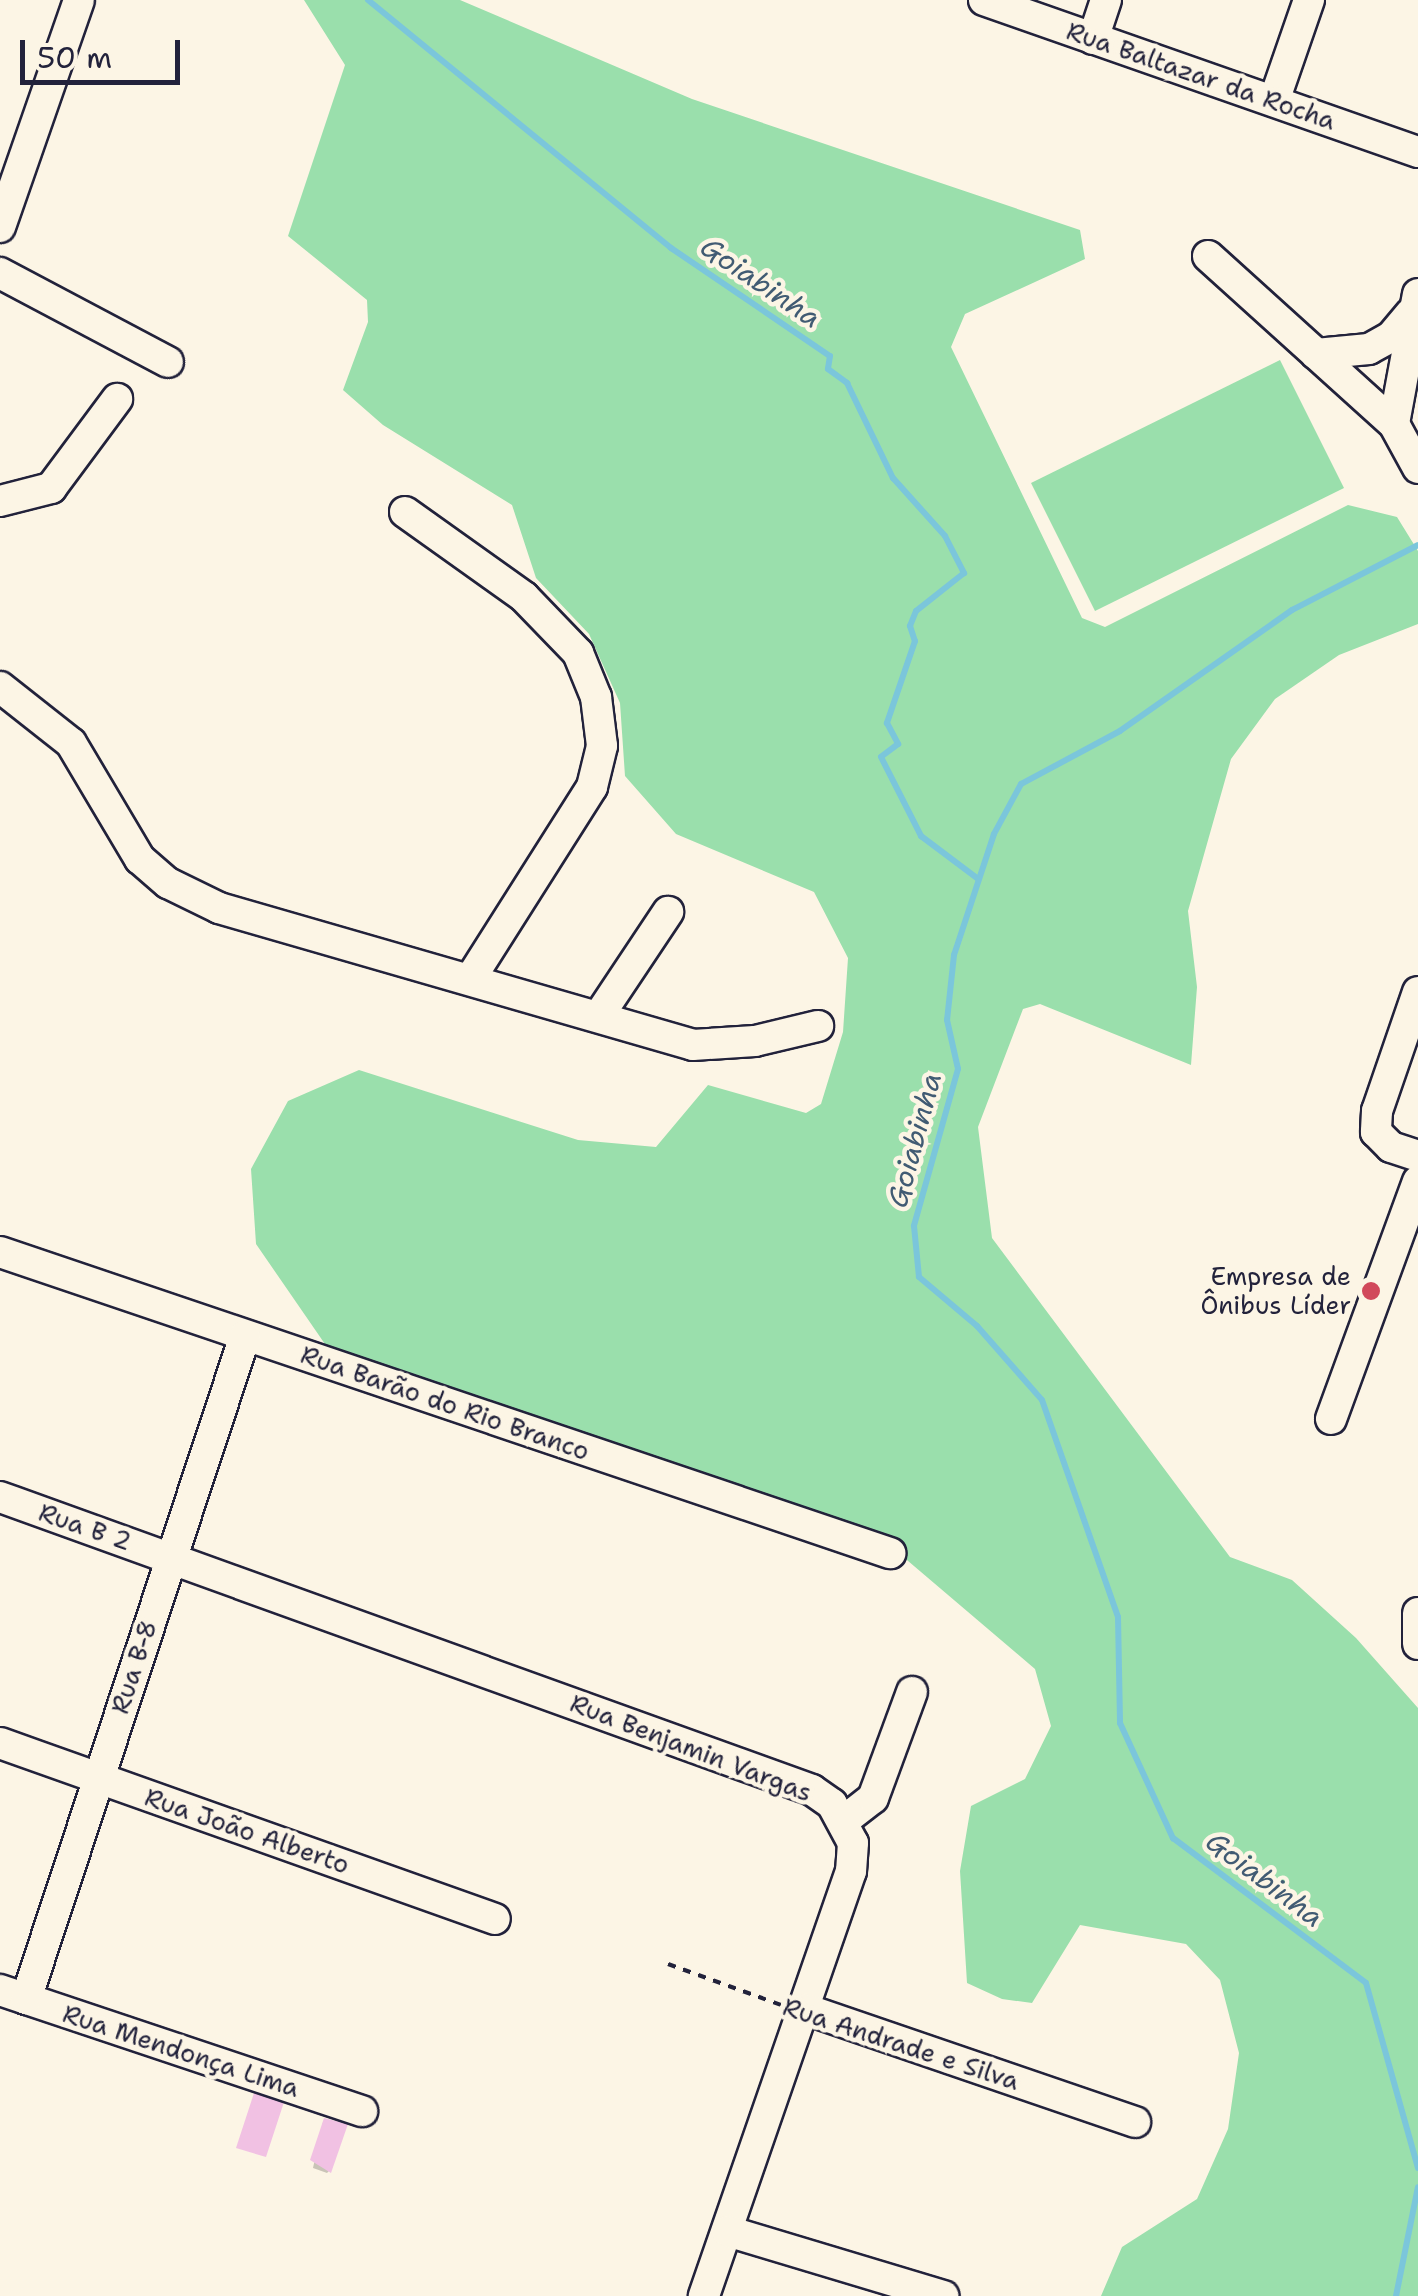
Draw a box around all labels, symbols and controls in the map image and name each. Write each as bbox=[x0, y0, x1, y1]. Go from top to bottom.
street label: Rua Baltazar da Rocha bbox=[1063, 16, 1339, 136]
scale bar bbox=[25, 20, 185, 82]
text: 50 m bbox=[37, 37, 112, 78]
water label: Goiabinha bbox=[694, 229, 828, 335]
water label: Goiabinha bbox=[880, 1069, 948, 1211]
place label: Empresa de Ônibus Líder bbox=[1200, 1262, 1351, 1321]
marker: Empresa de Ônibus Líder bbox=[1360, 1280, 1382, 1302]
street label: Rua Barão do Rio Branco bbox=[297, 1339, 593, 1467]
street label: Rua B 2 bbox=[35, 1497, 135, 1557]
street label: Rua B-8 bbox=[105, 1616, 163, 1718]
street label: Rua Benjamin Vargas bbox=[566, 1688, 816, 1808]
street label: Rua João Alberto bbox=[141, 1782, 353, 1880]
water label: Goiabinha bbox=[1200, 1824, 1330, 1934]
street label: Rua Andrade e Silva bbox=[779, 1992, 1023, 2096]
street label: Rua Mendonça Lima bbox=[59, 1999, 303, 2103]

